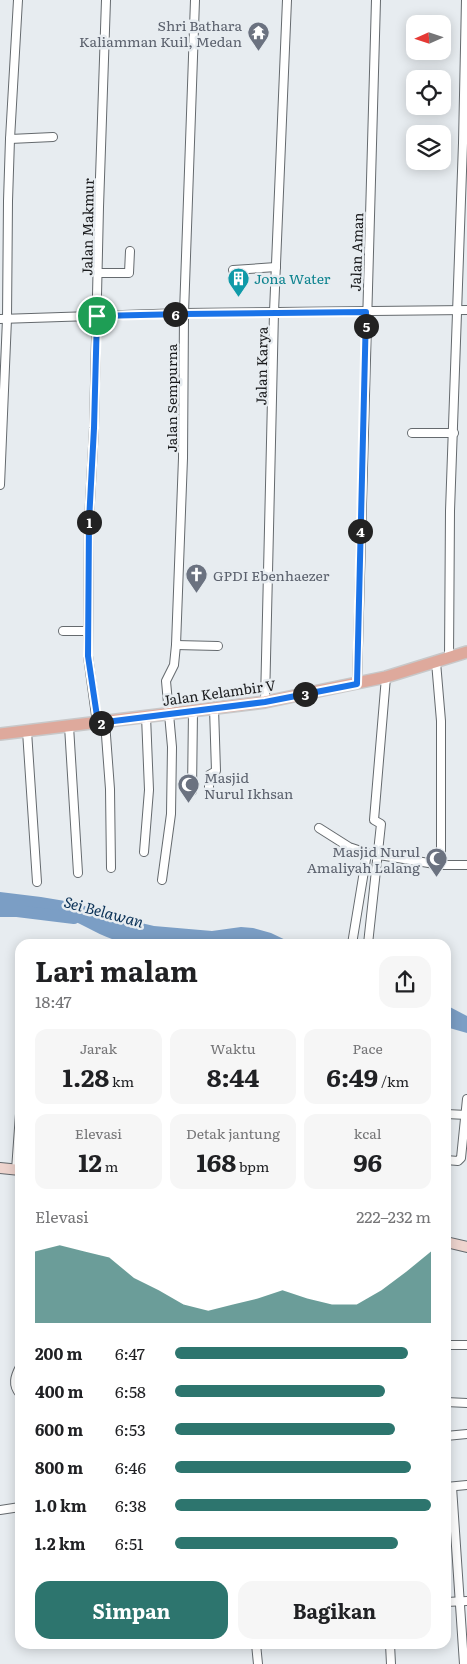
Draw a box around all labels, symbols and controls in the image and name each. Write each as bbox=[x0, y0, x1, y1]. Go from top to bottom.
place label: Shri Bathara Kaliamman Kuil, Medan bbox=[79, 15, 242, 51]
north arrow bbox=[406, 15, 451, 60]
map controls bbox=[406, 15, 451, 170]
temple icon: Shri Bathara Kaliamman Kuil, Medan bbox=[246, 21, 270, 52]
button: locate bbox=[406, 70, 451, 115]
button: layers bbox=[406, 125, 451, 170]
street label: Jalan Makmur bbox=[76, 178, 98, 276]
street label: Jalan Aman bbox=[345, 212, 367, 292]
building icon: Jona Water bbox=[226, 266, 250, 297]
place label: Jona Water bbox=[254, 268, 331, 288]
pin bbox=[76, 295, 118, 337]
icon: arrive bbox=[83, 302, 111, 330]
pin: 6 bbox=[162, 302, 188, 326]
text: 6 bbox=[171, 304, 180, 324]
pin: 5 bbox=[354, 314, 378, 338]
text: 5 bbox=[363, 316, 370, 336]
street label: Jalan Karya bbox=[250, 326, 272, 406]
street label: Jalan Sempurna bbox=[161, 343, 181, 452]
pin: 1 bbox=[76, 510, 102, 534]
text: 1 bbox=[87, 512, 92, 532]
pin: 4 bbox=[348, 518, 372, 544]
text: 4 bbox=[356, 521, 365, 541]
church icon: GPDI Ebenhaezer bbox=[185, 563, 209, 594]
place label: GPDI Ebenhaezer bbox=[213, 565, 330, 585]
street label: Jalan Kelambir V bbox=[161, 674, 278, 710]
pin: 3 bbox=[292, 682, 318, 706]
text: 3 bbox=[302, 684, 309, 704]
pin: 2 bbox=[88, 710, 114, 736]
text: 2 bbox=[98, 713, 105, 733]
place label: Masjid Nurul Ikhsan bbox=[204, 767, 293, 803]
mosque icon: Masjid Nurul Ikhsan bbox=[176, 773, 200, 804]
place label: Masjid Nurul Amaliyah Lalang bbox=[307, 841, 420, 877]
mosque icon: Masjid Nurul Amaliyah Lalang bbox=[424, 847, 448, 878]
water label: Sei Belawan bbox=[62, 889, 146, 933]
text: Lari malam bbox=[35, 949, 198, 991]
button: share bbox=[379, 956, 431, 1008]
text: 18:47 bbox=[35, 989, 72, 1013]
text: Jarak bbox=[80, 1038, 117, 1058]
text: Waktu bbox=[210, 1038, 256, 1058]
text: Pace bbox=[353, 1038, 383, 1058]
text: 1.28 bbox=[63, 1058, 109, 1095]
text: 8:44 bbox=[207, 1058, 259, 1095]
text: 6:49 bbox=[326, 1058, 378, 1095]
text: km bbox=[109, 1071, 134, 1091]
text: /km bbox=[378, 1071, 409, 1091]
text: Elevasi bbox=[75, 1123, 122, 1143]
text: Detak jantung bbox=[186, 1123, 280, 1143]
text: kcal bbox=[354, 1123, 381, 1143]
text: 12 bbox=[78, 1143, 102, 1180]
text: 168 bbox=[197, 1143, 236, 1180]
text: 96 bbox=[353, 1143, 382, 1180]
text: m bbox=[102, 1156, 118, 1176]
text: bpm bbox=[236, 1156, 269, 1176]
text: Elevasi bbox=[35, 1204, 89, 1228]
text: 222–232 m bbox=[356, 1204, 431, 1228]
text: 200 m bbox=[35, 1341, 82, 1365]
text: 6:47 bbox=[115, 1341, 145, 1365]
text: 400 m bbox=[35, 1379, 84, 1403]
text: 6:58 bbox=[115, 1379, 146, 1403]
text: 600 m bbox=[35, 1417, 83, 1441]
text: 6:53 bbox=[115, 1417, 146, 1441]
text: 800 m bbox=[35, 1455, 83, 1479]
text: 6:46 bbox=[115, 1455, 146, 1479]
text: 1.0 km bbox=[35, 1493, 87, 1517]
text: 6:38 bbox=[115, 1493, 146, 1517]
text: 1.2 km bbox=[35, 1531, 85, 1555]
text: 6:51 bbox=[115, 1531, 144, 1555]
button: Simpan bbox=[35, 1581, 228, 1639]
button: Bagikan bbox=[238, 1581, 431, 1639]

